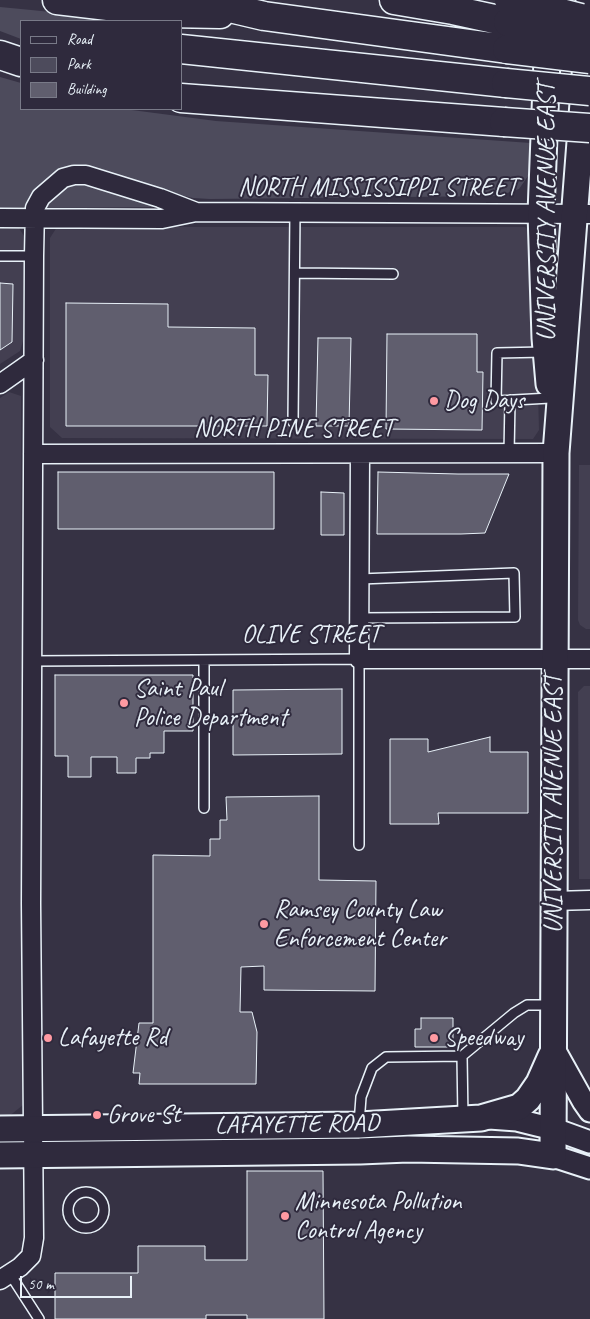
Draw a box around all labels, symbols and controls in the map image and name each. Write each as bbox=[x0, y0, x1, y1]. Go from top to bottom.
legend bbox=[20, 20, 182, 110]
text: Road bbox=[67, 30, 92, 49]
text: Park bbox=[67, 55, 91, 74]
text: Building bbox=[67, 80, 106, 99]
street label: UNIVERSITY AVENUE EAST bbox=[532, 83, 562, 341]
street label: NORTH MISSISSIPPI STREET bbox=[238, 173, 518, 203]
place label: Dog Days bbox=[444, 386, 524, 416]
marker: Dog Days bbox=[428, 395, 440, 407]
street label: NORTH PINE STREET bbox=[194, 414, 394, 444]
street label: OLIVE STREET bbox=[242, 620, 380, 650]
place label: Saint Paul Police Department bbox=[134, 674, 287, 733]
street label: UNIVERSITY AVENUE EAST bbox=[539, 675, 569, 933]
marker: Saint Paul Police Department bbox=[118, 697, 130, 709]
place label: Ramsey County Law Enforcement Center bbox=[274, 895, 446, 954]
marker: Ramsey County Law Enforcement Center bbox=[258, 918, 270, 930]
place label: Lafayette Rd bbox=[58, 1023, 167, 1053]
place label: Speedway bbox=[444, 1023, 523, 1053]
marker: Lafayette Rd bbox=[42, 1032, 54, 1044]
marker: Speedway bbox=[428, 1032, 440, 1044]
place label: Grove St bbox=[107, 1100, 180, 1130]
marker: Grove St bbox=[91, 1109, 103, 1121]
street label: LAFAYETTE ROAD bbox=[215, 1109, 379, 1141]
place label: Minnesota Pollution Control Agency bbox=[295, 1187, 462, 1246]
marker: Minnesota Pollution Control Agency bbox=[279, 1210, 291, 1222]
scale bar bbox=[22, 1266, 135, 1298]
text: 50 m bbox=[28, 1275, 54, 1294]

